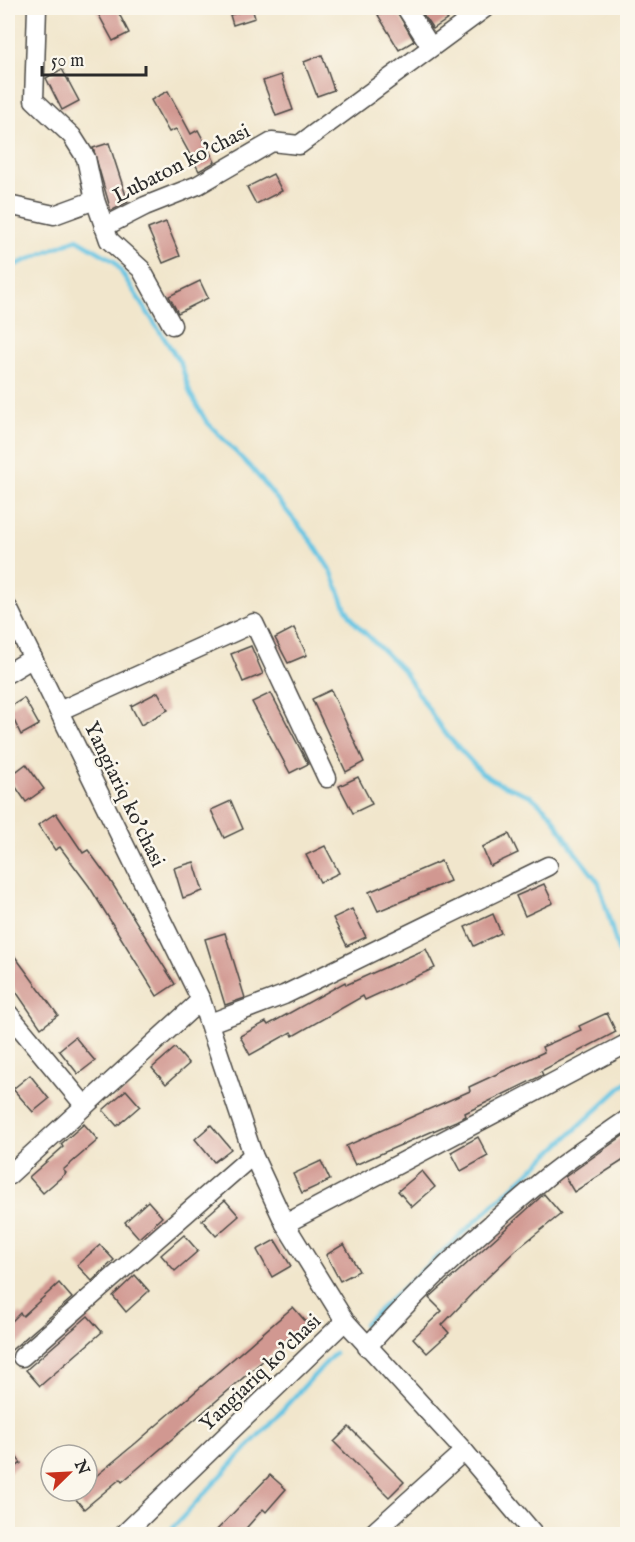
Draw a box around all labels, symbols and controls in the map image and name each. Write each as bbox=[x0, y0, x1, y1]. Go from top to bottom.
scale bar bbox=[42, 39, 146, 77]
text: 50 m bbox=[51, 50, 84, 73]
street label: Lubaton ko'chasi bbox=[109, 118, 255, 211]
street label: Yangiariq ko'chasi bbox=[77, 718, 171, 872]
street label: Yangiariq ko'chasi bbox=[195, 1308, 327, 1438]
north arrow bbox=[39, 1443, 99, 1503]
text: N bbox=[69, 1456, 93, 1478]

